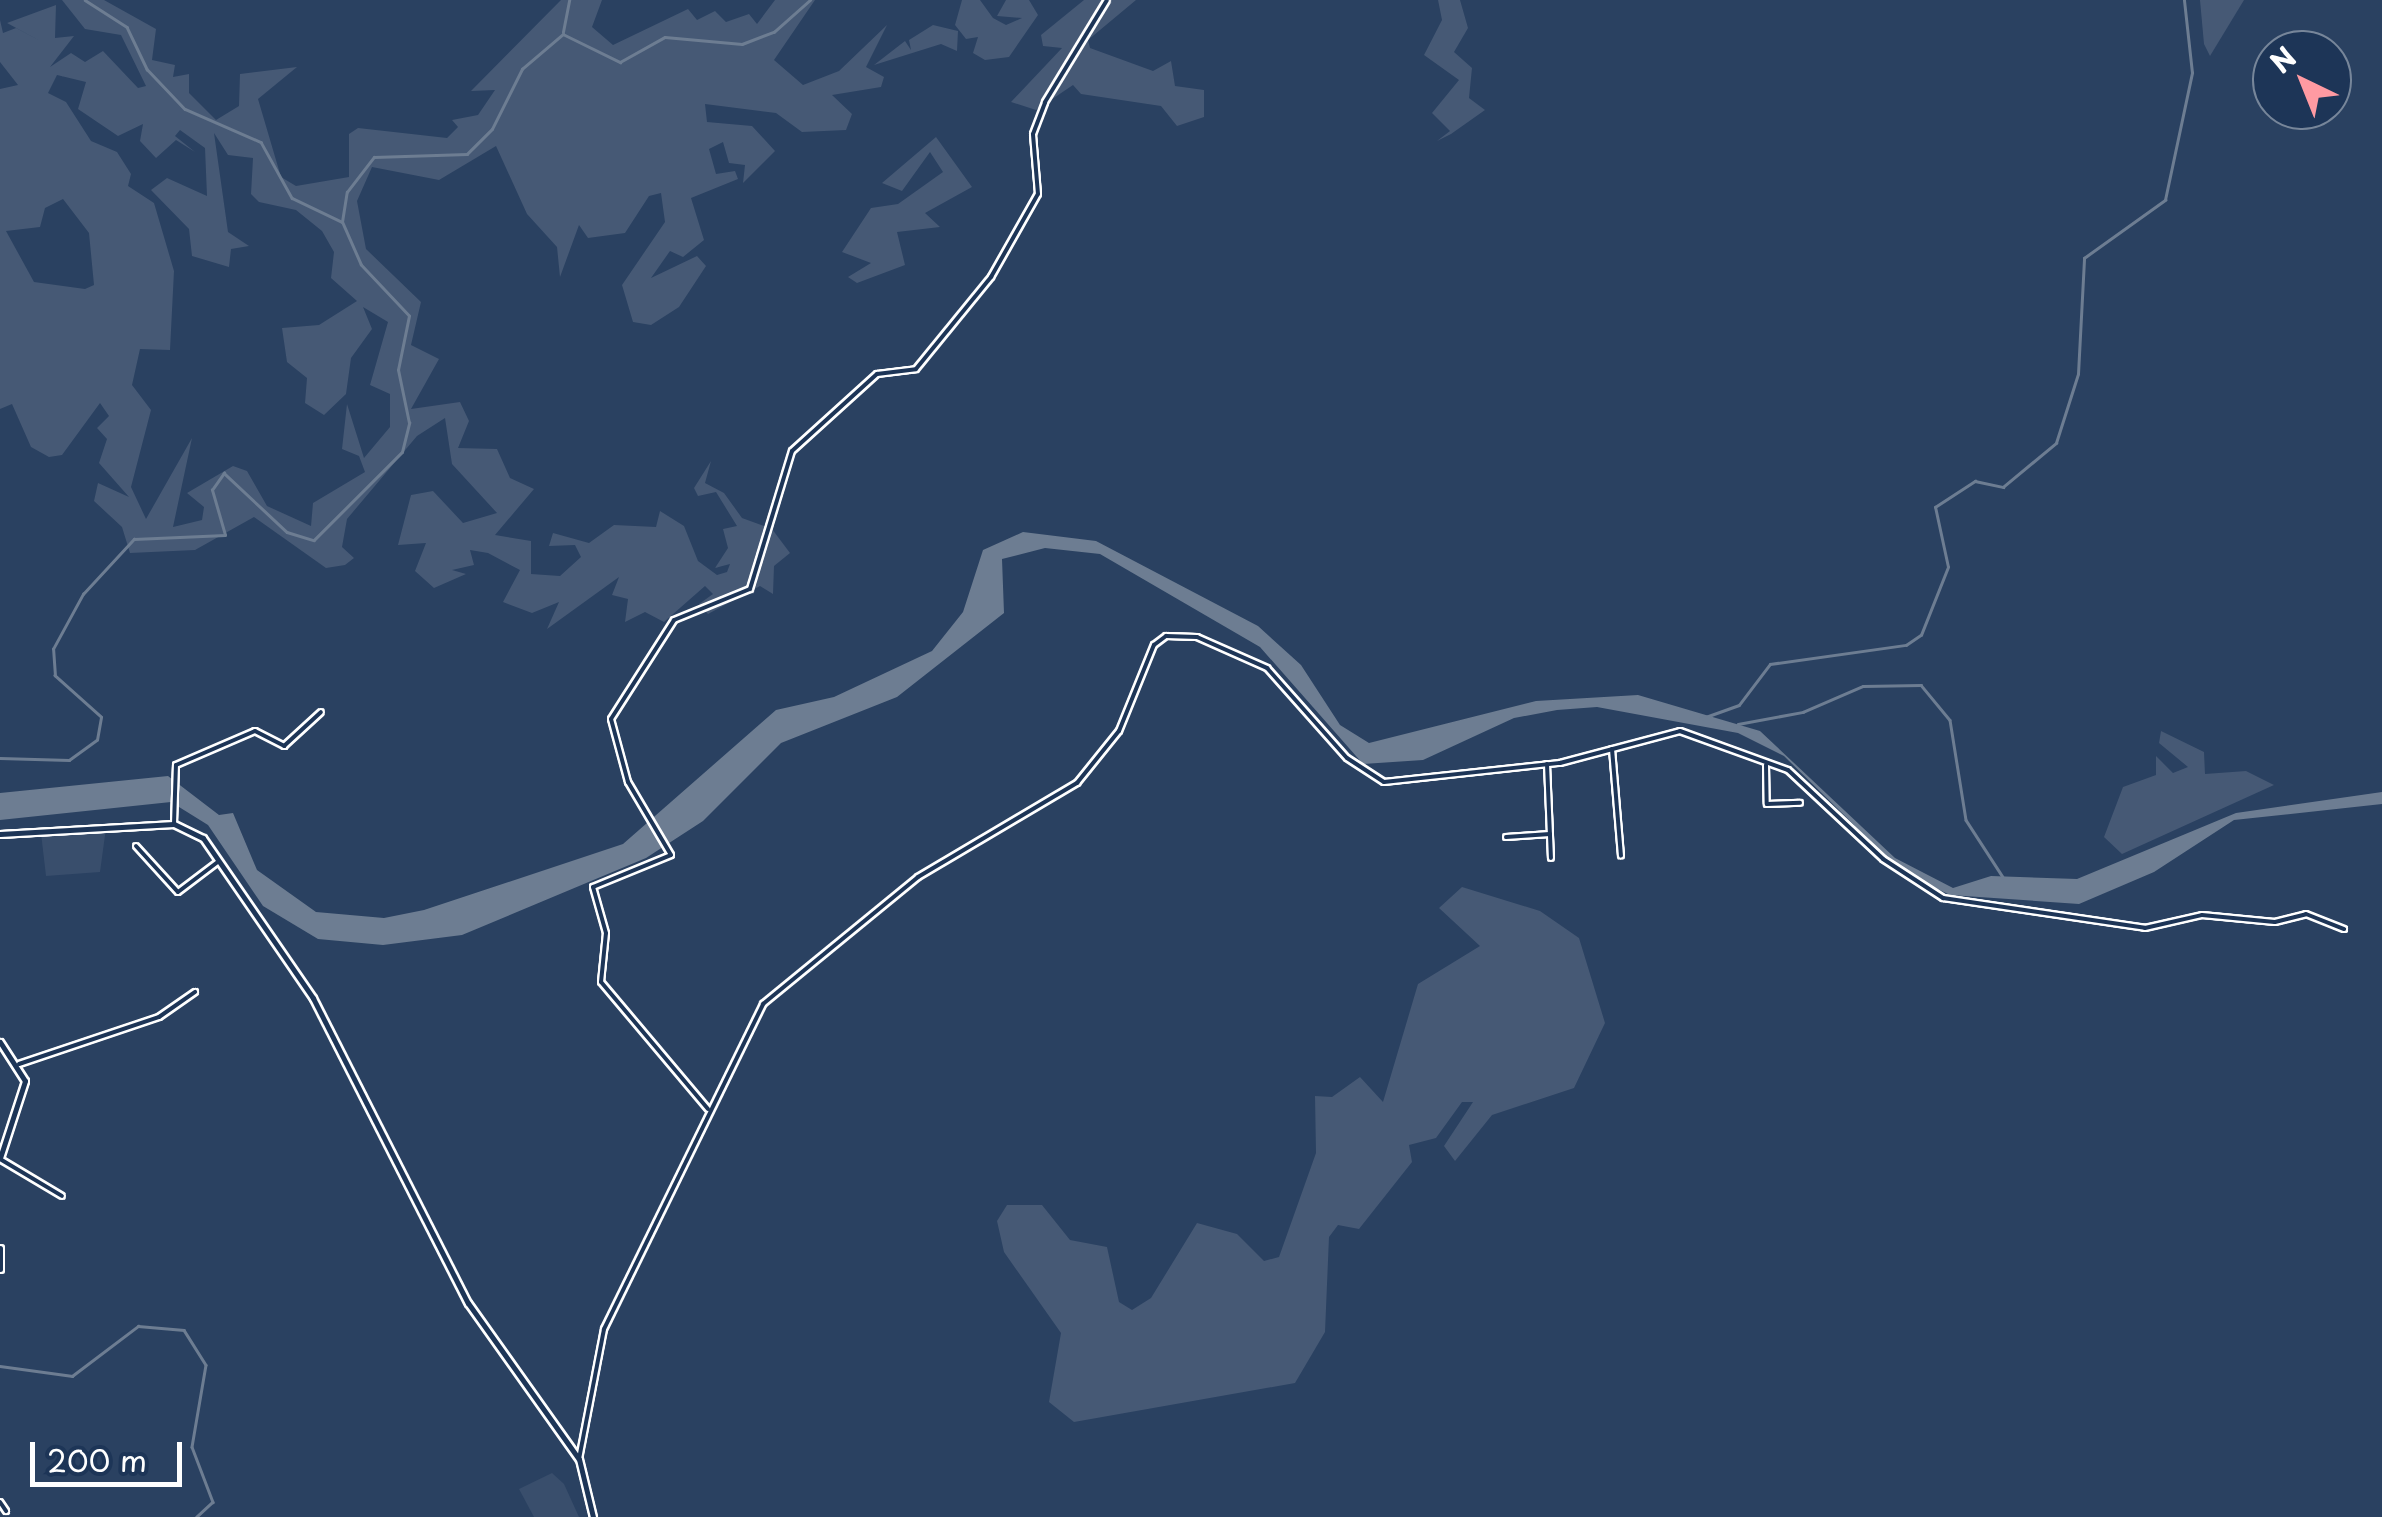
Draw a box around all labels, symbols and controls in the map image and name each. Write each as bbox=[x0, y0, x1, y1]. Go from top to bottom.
north arrow bbox=[2252, 30, 2352, 130]
text: N bbox=[2260, 36, 2305, 82]
scale bar bbox=[35, 1422, 188, 1484]
text: 200 m bbox=[47, 1437, 147, 1482]

